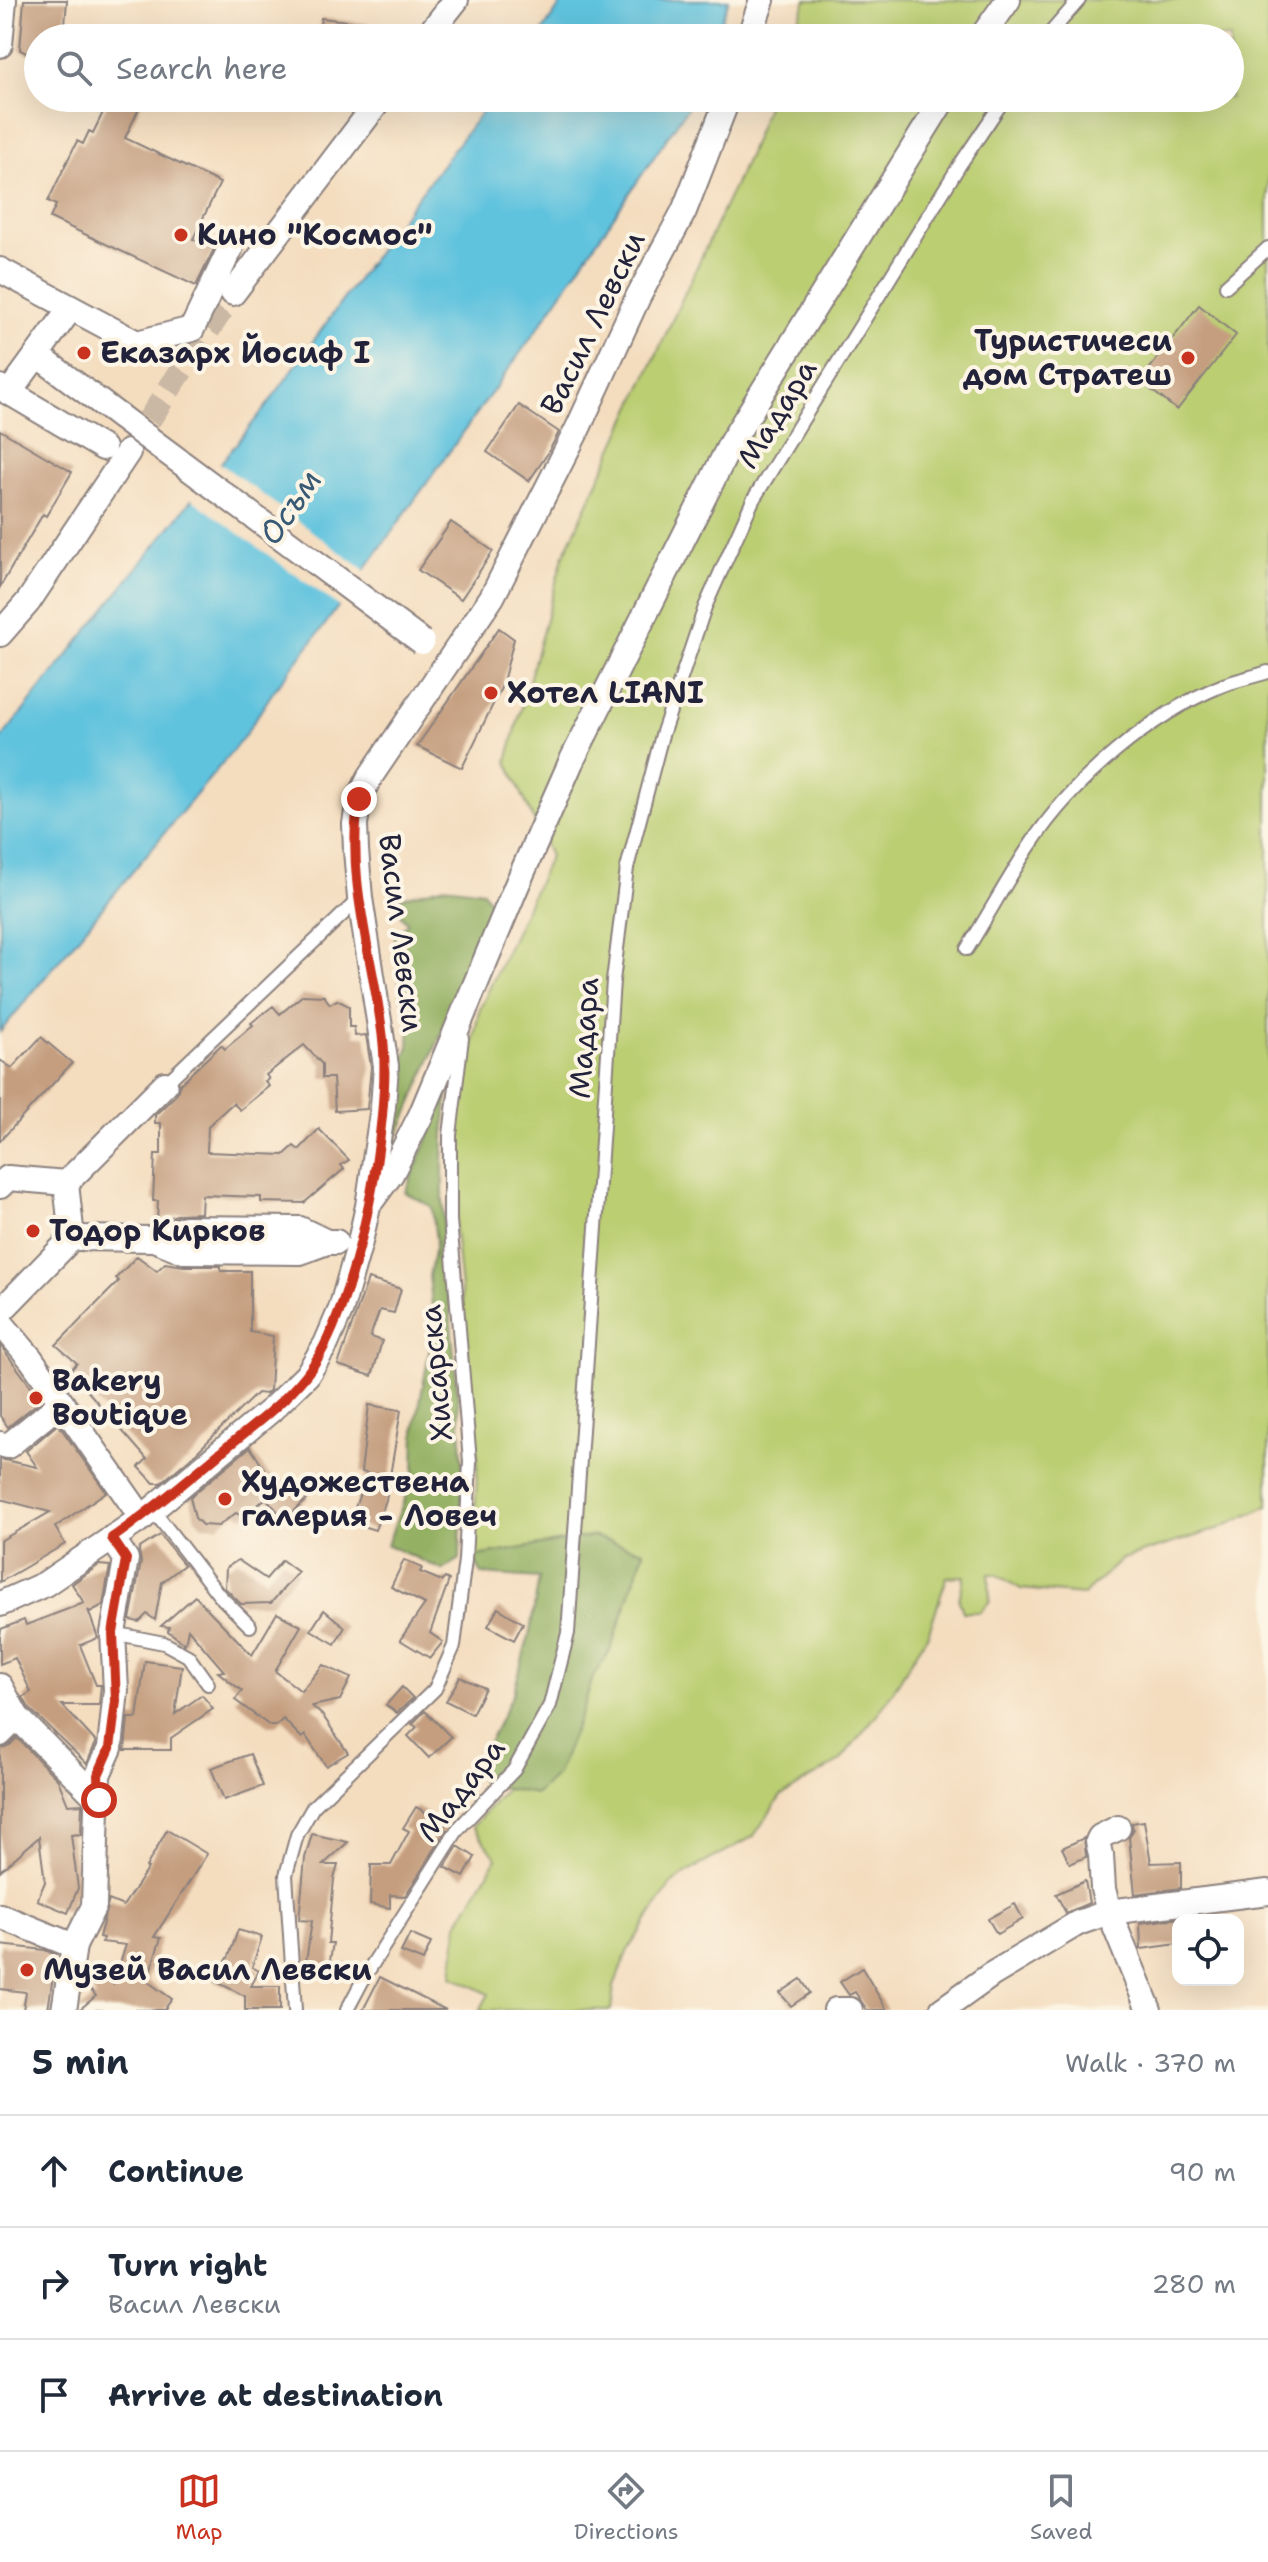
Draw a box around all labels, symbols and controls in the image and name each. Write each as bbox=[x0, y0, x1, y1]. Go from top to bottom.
search box bbox=[24, 24, 1244, 112]
icon: search bbox=[52, 46, 96, 90]
text: Search here bbox=[116, 48, 287, 89]
place label: Кино "Космос" bbox=[197, 214, 433, 255]
street label: Васил Левски bbox=[530, 224, 655, 421]
marker: Кино "Космос" bbox=[172, 226, 190, 244]
place label: Туристичеси дом Стратеш bbox=[963, 320, 1172, 395]
place label: Еказарх Йосиф I bbox=[100, 332, 370, 373]
marker: Еказарх Йосиф I bbox=[75, 344, 93, 362]
marker: Туристичеси дом Стратеш bbox=[1179, 349, 1197, 367]
street label: Мадара bbox=[727, 351, 826, 476]
water label: Осъм bbox=[248, 460, 331, 553]
place label: Хотел LIANI bbox=[507, 672, 704, 713]
marker: Хотел LIANI bbox=[482, 684, 500, 702]
route end bbox=[341, 781, 377, 817]
street label: Васил Левски bbox=[369, 832, 434, 1034]
street label: Мадара bbox=[559, 976, 608, 1100]
place label: Тодор Кирков bbox=[49, 1210, 265, 1251]
marker: Тодор Кирков bbox=[24, 1222, 42, 1240]
street label: Хисарска bbox=[409, 1303, 462, 1443]
place label: Bakery Boutique bbox=[52, 1360, 188, 1435]
marker: Bakery Boutique bbox=[27, 1389, 45, 1407]
place label: Художествена галерия - Ловеч bbox=[241, 1461, 497, 1536]
marker: Художествена галерия - Ловеч bbox=[216, 1490, 234, 1508]
street label: Мадара bbox=[407, 1729, 514, 1850]
route start bbox=[81, 1782, 117, 1818]
map controls bbox=[1172, 1914, 1244, 1986]
button: locate bbox=[1172, 1914, 1244, 1986]
place label: Музей Васил Левски bbox=[43, 1949, 372, 1990]
marker: Музей Васил Левски bbox=[18, 1961, 36, 1979]
text: 5 min bbox=[32, 2039, 129, 2085]
text: Walk · 370 m bbox=[1065, 2045, 1236, 2080]
icon: ahead bbox=[32, 2149, 76, 2193]
text: Continue bbox=[108, 2151, 244, 2192]
text: 90 m bbox=[1169, 2154, 1236, 2189]
text: Turn right bbox=[108, 2245, 267, 2286]
icon: right bbox=[32, 2261, 76, 2305]
text: 280 m bbox=[1151, 2266, 1236, 2301]
text: Васил Левски bbox=[108, 2286, 281, 2321]
icon: arrive bbox=[32, 2373, 76, 2417]
text: Arrive at destination bbox=[108, 2375, 443, 2416]
tab: Map bbox=[176, 2469, 223, 2546]
tab: Directions bbox=[574, 2469, 679, 2546]
tab: Saved bbox=[1030, 2469, 1092, 2546]

